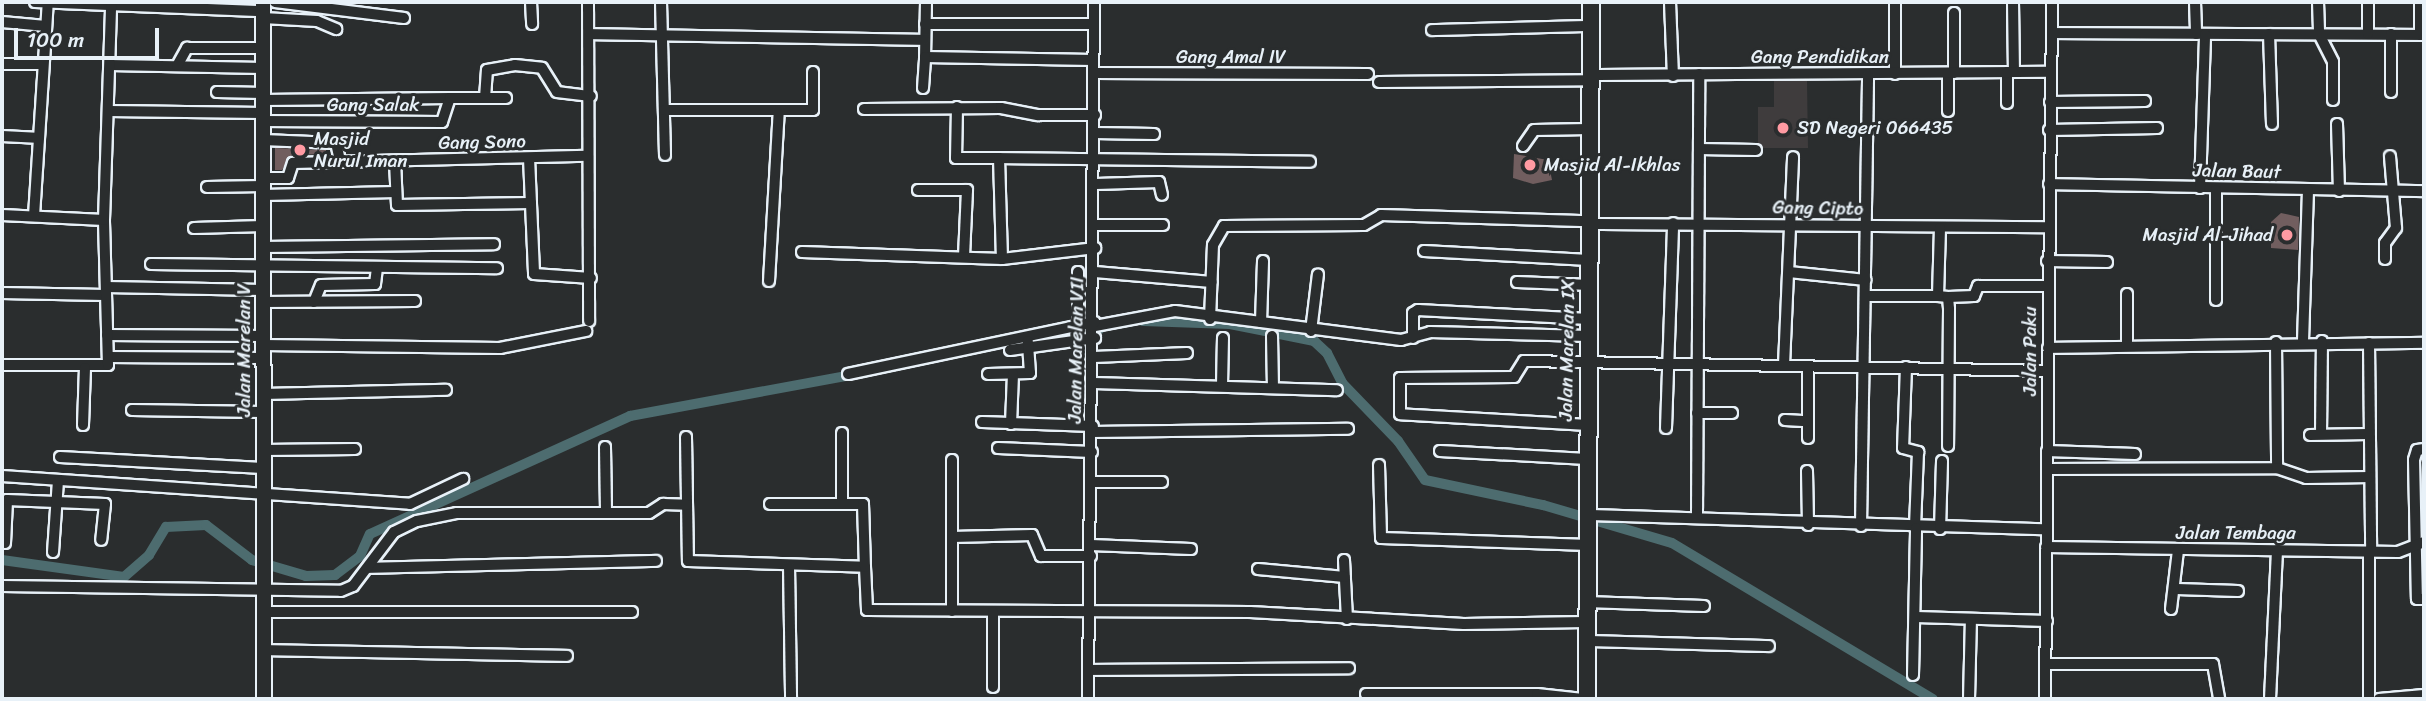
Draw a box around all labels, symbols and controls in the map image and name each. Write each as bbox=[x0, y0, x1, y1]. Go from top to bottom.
scale bar bbox=[18, 14, 163, 58]
text: 100 m bbox=[27, 21, 84, 59]
street label: Gang Amal IV bbox=[1175, 46, 1287, 68]
street label: Gang Pendidikan bbox=[1751, 46, 1889, 68]
street label: Gang Salak bbox=[327, 94, 419, 116]
place label: SD Negeri 066435 bbox=[1797, 117, 1953, 139]
marker: SD Negeri 066435 bbox=[1775, 120, 1791, 136]
place label: Masjid Nurul Iman bbox=[314, 128, 408, 172]
street label: Gang Sono bbox=[438, 130, 526, 154]
marker: Masjid Nurul Iman bbox=[292, 142, 308, 158]
place label: Masjid Al-Ikhlas bbox=[1544, 154, 1680, 176]
marker: Masjid Al-Ikhlas bbox=[1522, 157, 1538, 173]
street label: Jalan Baut bbox=[2193, 159, 2281, 183]
street label: Gang Cipto bbox=[1772, 196, 1864, 220]
place label: Masjid Al-Jihad bbox=[2142, 224, 2273, 246]
marker: Masjid Al-Jihad bbox=[2279, 227, 2295, 243]
street label: Jalan Marelan VII bbox=[1063, 277, 1089, 423]
street label: Jalan Marelan IX bbox=[1554, 279, 1580, 421]
street label: Jalan Marelan V bbox=[233, 284, 255, 416]
street label: Jalan Paku bbox=[2019, 306, 2041, 396]
street label: Jalan Tembaga bbox=[2176, 522, 2296, 544]

